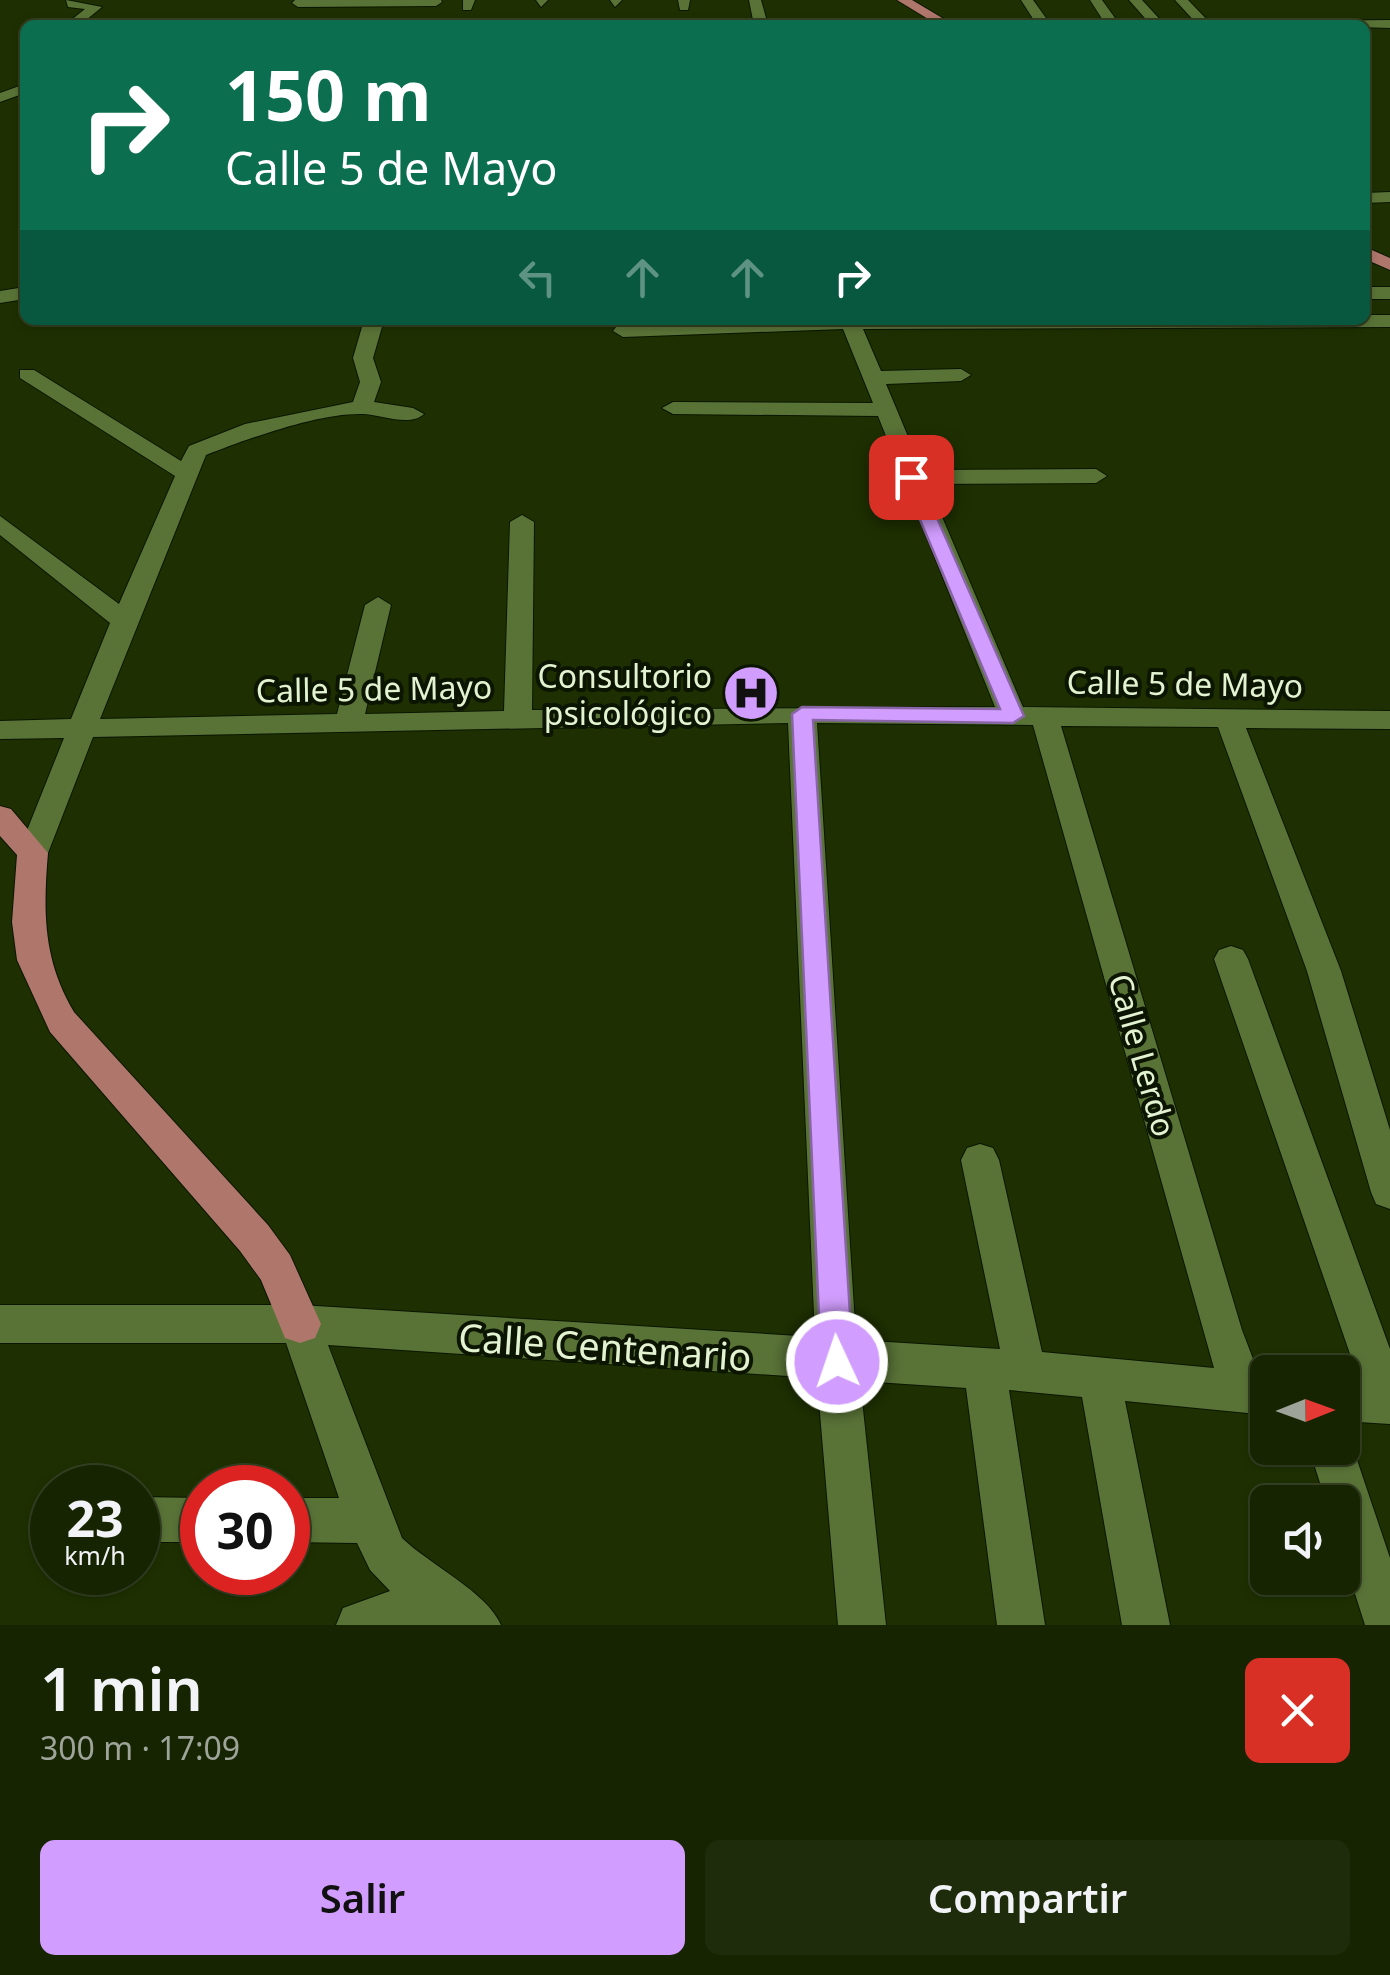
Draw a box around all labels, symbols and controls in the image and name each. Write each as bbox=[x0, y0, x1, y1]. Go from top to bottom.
text: 150 m bbox=[225, 46, 432, 142]
icon: right bbox=[60, 60, 190, 190]
text: Calle 5 de Mayo bbox=[225, 137, 557, 198]
icon: left bbox=[510, 250, 565, 305]
icon: ahead bbox=[615, 250, 670, 305]
icon: ahead bbox=[720, 250, 775, 305]
icon: right bbox=[825, 250, 880, 305]
pin bbox=[869, 435, 954, 520]
icon: arrive bbox=[884, 450, 939, 505]
place label: Consultorio psicológico bbox=[538, 654, 712, 734]
street label: Calle 5 de Mayo bbox=[1066, 659, 1304, 707]
hospital icon: Consultorio psicológico bbox=[721, 663, 781, 723]
street label: Calle 5 de Mayo bbox=[255, 664, 493, 712]
street label: Calle Lerdo bbox=[1099, 969, 1187, 1141]
street label: Calle Centenario bbox=[457, 1310, 753, 1382]
position arrow bbox=[785, 1310, 889, 1414]
north arrow bbox=[1250, 1355, 1360, 1465]
map controls bbox=[1250, 1355, 1360, 1595]
speed limit sign: 30 bbox=[180, 1465, 310, 1595]
text: 23 bbox=[66, 1484, 124, 1552]
button: sound bbox=[1250, 1485, 1360, 1595]
text: km/h bbox=[64, 1538, 126, 1572]
text: 1 min bbox=[40, 1647, 203, 1729]
button: close bbox=[1245, 1658, 1350, 1763]
text: 300 m · 17:09 bbox=[40, 1726, 240, 1769]
button: Salir bbox=[40, 1840, 685, 1955]
button: Compartir bbox=[705, 1840, 1350, 1955]

